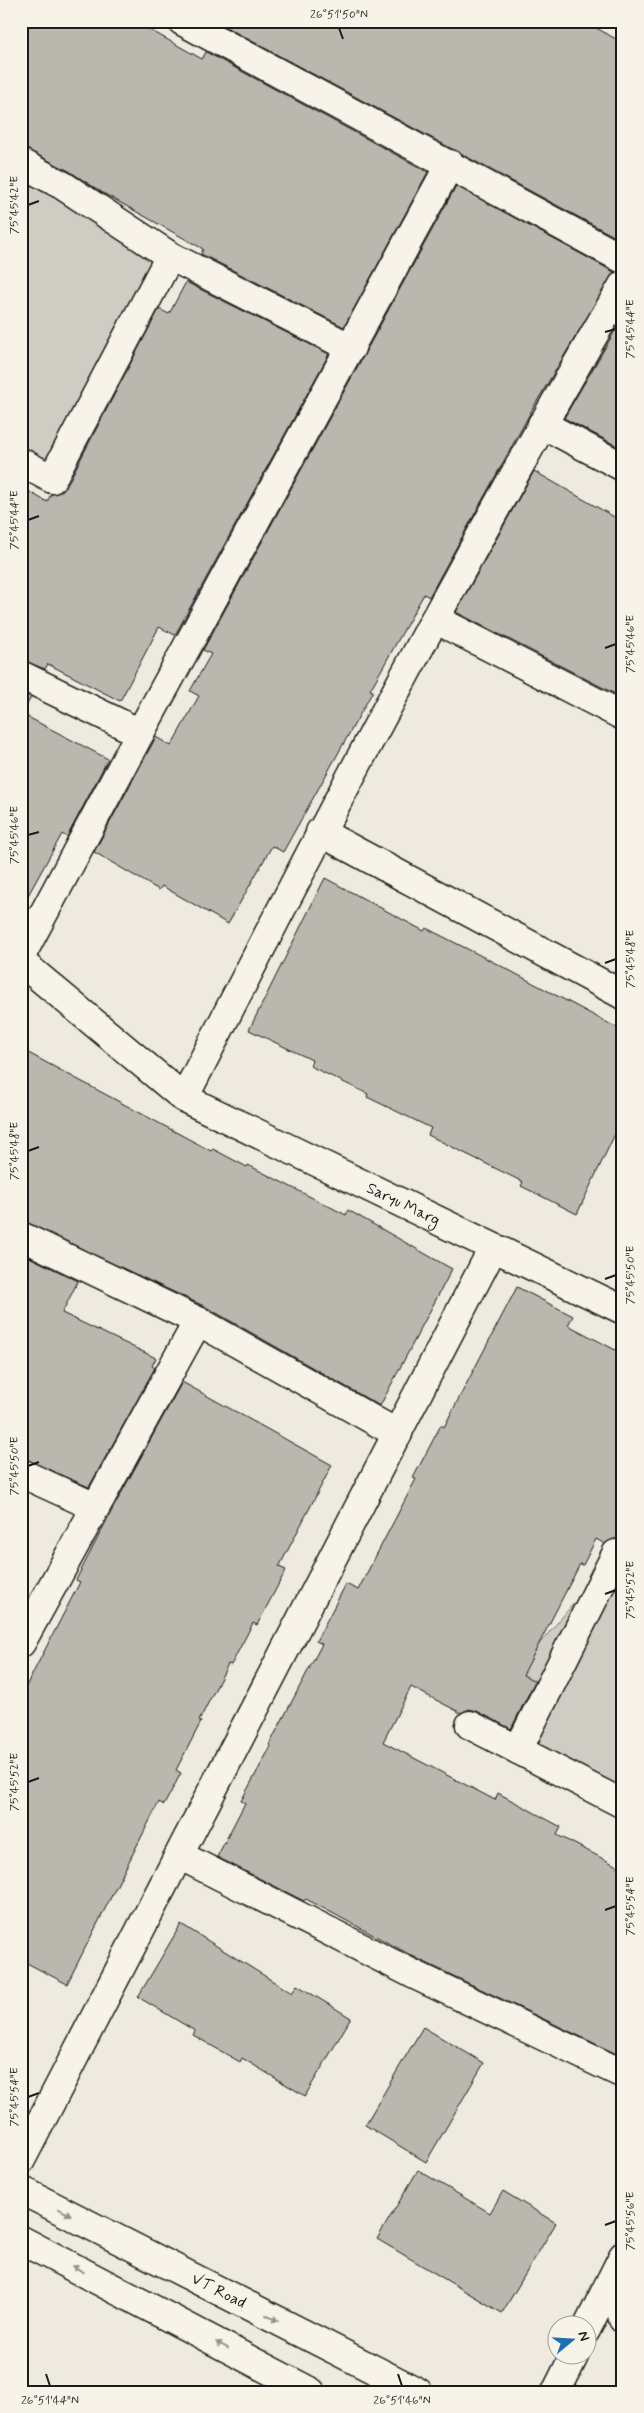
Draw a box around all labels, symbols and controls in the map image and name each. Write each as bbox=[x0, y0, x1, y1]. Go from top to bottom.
text: 26°51'50"N bbox=[310, 7, 368, 23]
text: 75°45'42"E bbox=[7, 176, 23, 234]
text: 75°45'44"E bbox=[623, 299, 639, 359]
text: 75°45'44"E bbox=[7, 490, 23, 550]
text: 75°45'46"E bbox=[623, 615, 639, 673]
text: 75°45'46"E bbox=[7, 806, 23, 864]
text: 75°45'48"E bbox=[623, 930, 639, 988]
text: 75°45'48"E bbox=[7, 1122, 23, 1180]
street label: Saryu Marg bbox=[363, 1177, 444, 1232]
text: 75°45'50"E bbox=[623, 1245, 639, 1305]
text: 75°45'50"E bbox=[7, 1436, 23, 1496]
text: 75°45'52"E bbox=[623, 1561, 639, 1619]
text: 75°45'52"E bbox=[7, 1753, 23, 1811]
text: 75°45'54"E bbox=[623, 1876, 639, 1936]
text: 75°45'54"E bbox=[7, 2067, 23, 2127]
text: 75°45'56"E bbox=[623, 2192, 639, 2250]
one-way arrow bbox=[58, 2208, 72, 2216]
one-way arrow bbox=[71, 2265, 85, 2273]
street label: VT Road bbox=[188, 2268, 250, 2313]
one-way arrow bbox=[265, 2314, 279, 2322]
north arrow bbox=[546, 2316, 596, 2366]
text: N bbox=[573, 2329, 593, 2344]
one-way arrow bbox=[214, 2341, 229, 2349]
text: 26°51'44"N bbox=[21, 2393, 79, 2409]
text: 26°51'46"N bbox=[373, 2393, 431, 2409]

